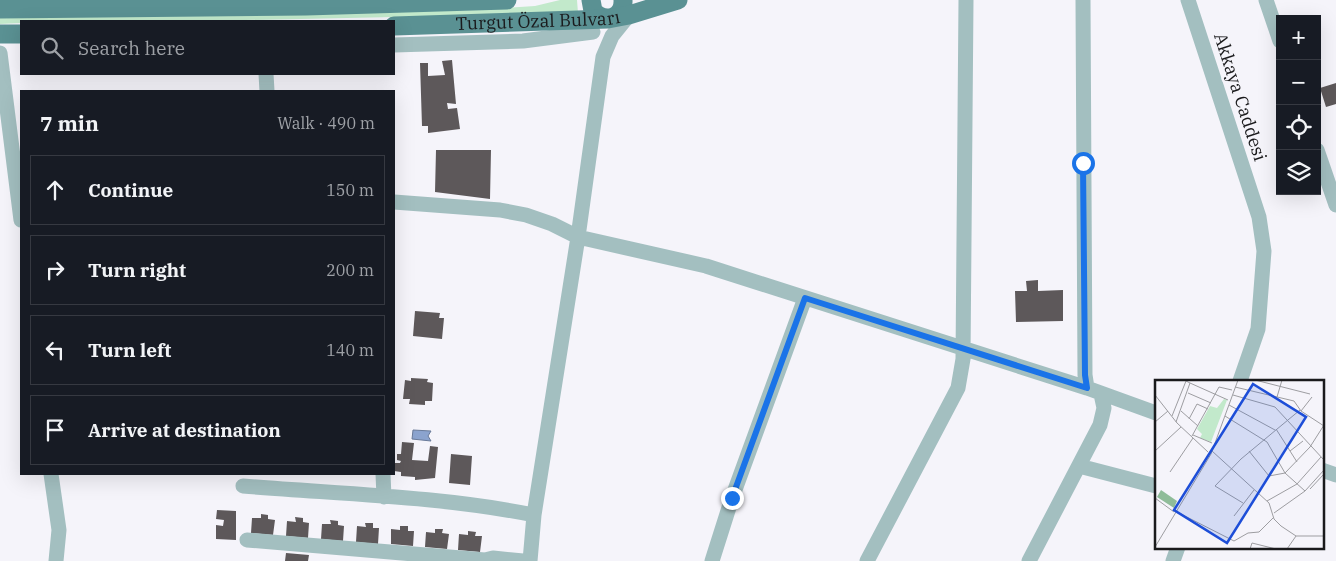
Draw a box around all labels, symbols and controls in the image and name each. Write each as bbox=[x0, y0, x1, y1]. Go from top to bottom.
street label: Turgut Özal Bulvarı bbox=[455, 5, 622, 35]
map controls bbox=[1276, 15, 1321, 195]
button: + bbox=[1276, 15, 1321, 60]
search box bbox=[20, 20, 395, 75]
street label: Akkaya Caddesi bbox=[1209, 30, 1272, 164]
icon: search bbox=[38, 34, 66, 62]
text: Search here bbox=[78, 36, 185, 60]
button: − bbox=[1276, 60, 1321, 105]
button: locate bbox=[1276, 105, 1321, 150]
text: 7 min bbox=[40, 109, 99, 137]
text: Walk · 490 m bbox=[277, 113, 375, 133]
button: layers bbox=[1276, 150, 1321, 195]
route start bbox=[1072, 152, 1095, 175]
icon: ahead bbox=[41, 176, 69, 204]
text: Continue bbox=[88, 178, 173, 202]
text: 150 m bbox=[326, 180, 374, 200]
icon: right bbox=[41, 256, 69, 284]
text: Turn right bbox=[88, 258, 186, 282]
text: 200 m bbox=[326, 260, 374, 280]
icon: left bbox=[41, 336, 69, 364]
text: Turn left bbox=[88, 338, 171, 362]
text: 140 m bbox=[326, 340, 374, 360]
inset map bbox=[1155, 380, 1324, 548]
icon: arrive bbox=[41, 416, 69, 444]
text: Arrive at destination bbox=[88, 418, 281, 442]
route end bbox=[721, 487, 744, 510]

